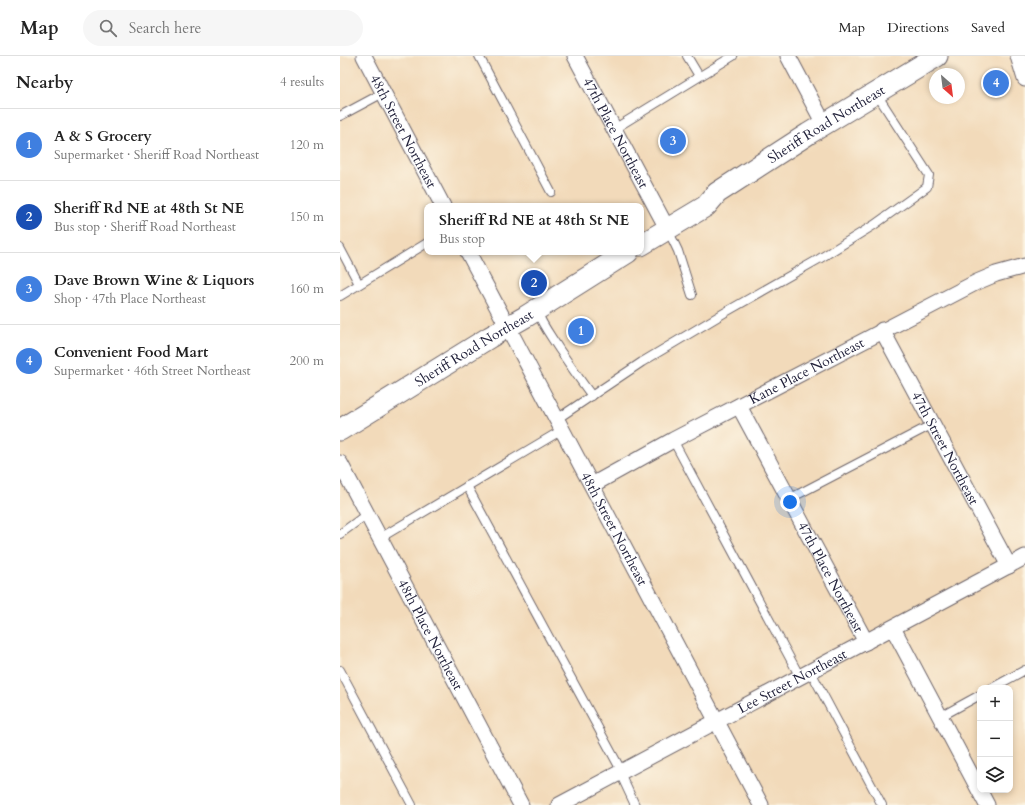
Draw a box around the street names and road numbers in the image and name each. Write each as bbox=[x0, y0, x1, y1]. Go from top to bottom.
street label: 48th Street Northeast bbox=[366, 71, 442, 192]
street label: 47th Place Northeast bbox=[579, 74, 654, 192]
street label: Sheriff Road Northeast bbox=[764, 80, 889, 167]
street label: Sheriff Road Northeast bbox=[411, 305, 537, 391]
street label: Kane Place Northeast bbox=[746, 333, 868, 408]
street label: 47th Street Northeast bbox=[907, 388, 984, 508]
street label: 48th Street Northeast bbox=[577, 468, 653, 589]
street label: 47th Place Northeast bbox=[793, 518, 869, 636]
street label: 48th Place Northeast bbox=[394, 576, 468, 694]
street label: Lee Street Northeast bbox=[734, 644, 850, 718]

